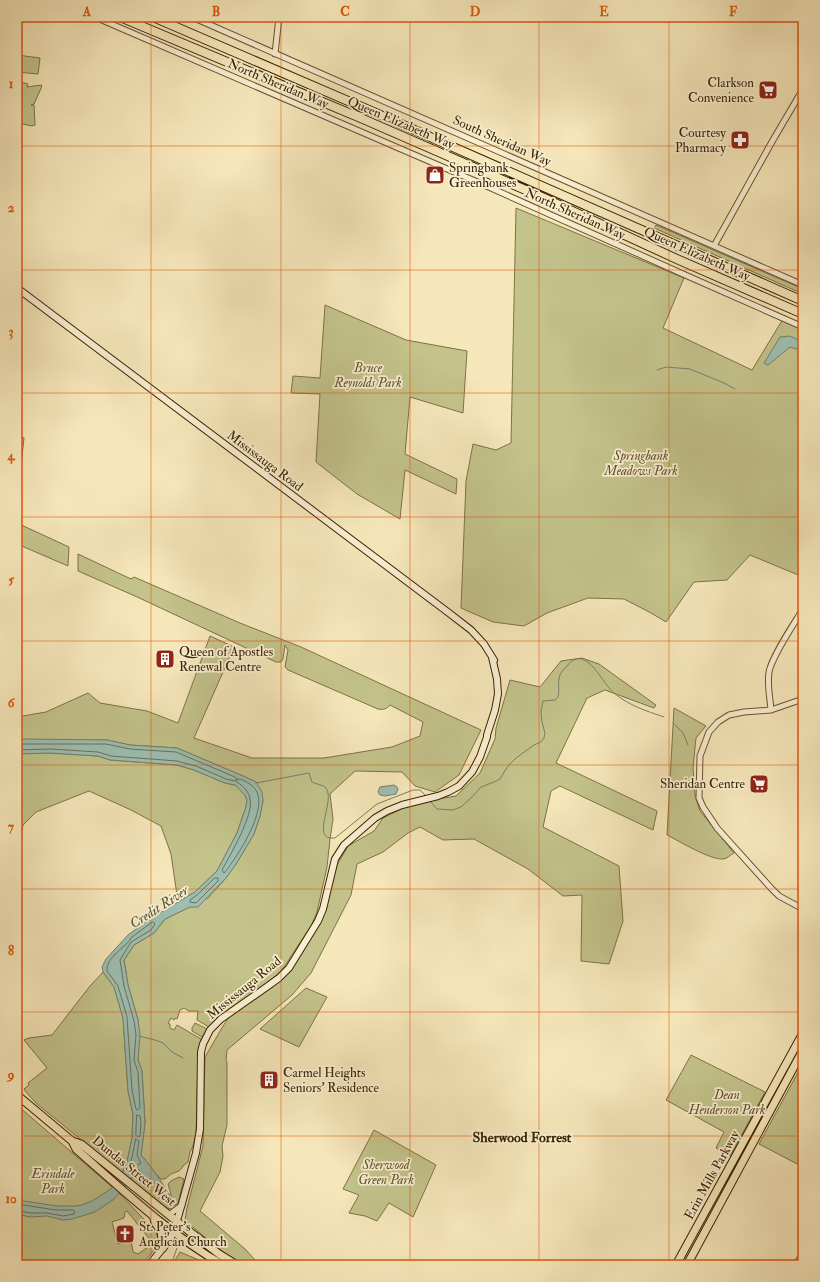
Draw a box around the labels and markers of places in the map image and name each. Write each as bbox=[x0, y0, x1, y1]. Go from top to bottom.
place label: Clarkson Convenience bbox=[688, 75, 755, 106]
supermarket icon: Clarkson Convenience bbox=[757, 79, 779, 101]
place label: Courtesy Pharmacy bbox=[675, 125, 726, 157]
pharmacy icon: Courtesy Pharmacy bbox=[729, 129, 751, 151]
place label: Springbank Greenhouses bbox=[449, 160, 517, 191]
shop icon: Springbank Greenhouses bbox=[424, 164, 446, 186]
place label: Queen of Apostles Renewal Centre bbox=[179, 644, 274, 675]
building icon: Queen of Apostles Renewal Centre bbox=[154, 648, 176, 670]
supermarket icon: Sheridan Centre bbox=[748, 773, 770, 795]
place label: Sheridan Centre bbox=[660, 776, 746, 792]
place label: Carmel Heights Seniors' Residence bbox=[283, 1065, 380, 1096]
building icon: Carmel Heights Seniors' Residence bbox=[258, 1069, 280, 1091]
place label: St. Peter's Anglican Church bbox=[138, 1219, 227, 1250]
church icon: St. Peter's Anglican Church bbox=[114, 1223, 136, 1245]

